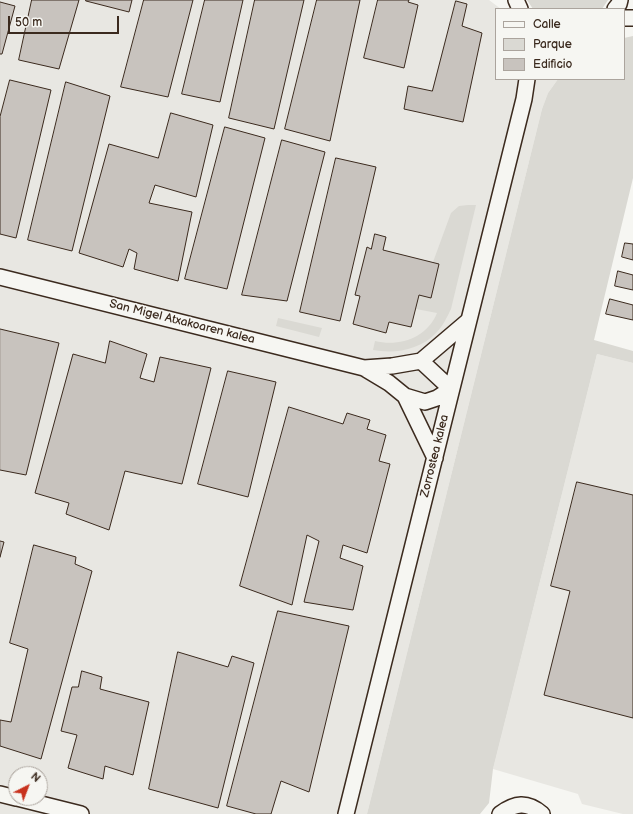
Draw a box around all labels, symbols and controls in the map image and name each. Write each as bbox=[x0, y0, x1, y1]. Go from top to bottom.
scale bar bbox=[10, 8, 121, 34]
legend bbox=[495, 8, 625, 80]
text: 50 m bbox=[15, 15, 42, 30]
text: Calle bbox=[533, 17, 561, 32]
text: Parque bbox=[533, 37, 572, 52]
text: Edificio bbox=[533, 57, 572, 72]
street label: San Migel Atxakoaren kalea bbox=[108, 297, 256, 347]
street label: Zorrostea kalea bbox=[418, 413, 452, 499]
north arrow bbox=[8, 766, 48, 806]
text: N bbox=[28, 770, 43, 785]

